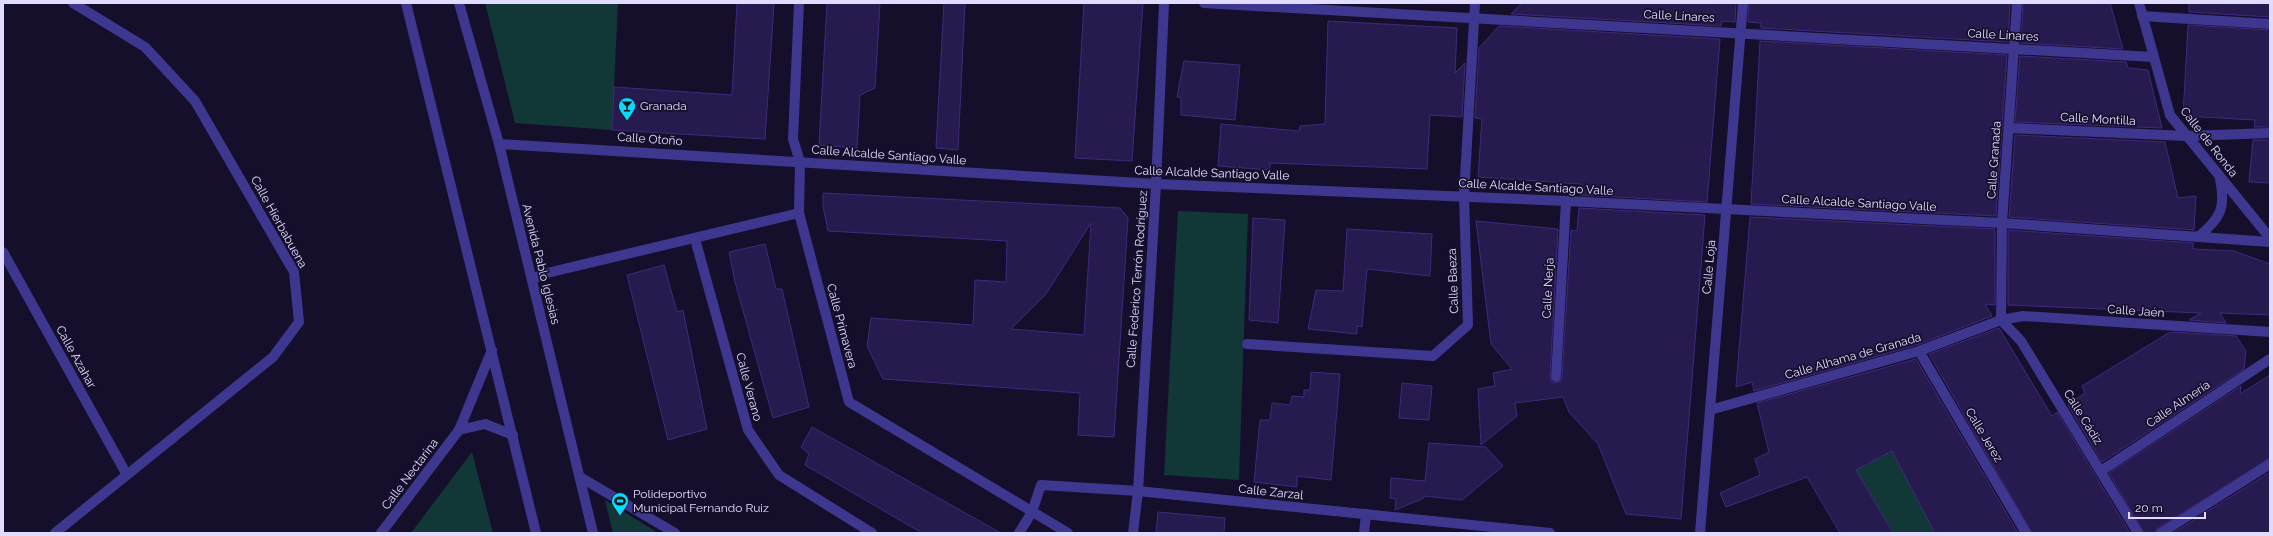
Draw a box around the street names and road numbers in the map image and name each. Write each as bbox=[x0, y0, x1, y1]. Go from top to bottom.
street label: Calle Linares bbox=[1643, 7, 1715, 25]
street label: Calle Linares bbox=[1967, 26, 2039, 44]
street label: Calle de Ronda bbox=[2177, 104, 2241, 180]
street label: Calle Montilla bbox=[2060, 110, 2136, 128]
street label: Calle Granada bbox=[1984, 120, 2004, 200]
street label: Calle Otoño bbox=[617, 130, 683, 148]
street label: Calle Alcalde Santiago Valle bbox=[811, 143, 967, 167]
street label: Calle Alcalde Santiago Valle bbox=[1134, 163, 1290, 183]
street label: Calle Hierbabuena bbox=[248, 173, 310, 271]
street label: Calle Alcalde Santiago Valle bbox=[1458, 176, 1614, 198]
street label: Calle Federico Terrón Rodríguez bbox=[1124, 190, 1150, 368]
street label: Calle Alcalde Santiago Valle bbox=[1781, 192, 1937, 214]
street label: Avenida Pablo Iglesias bbox=[519, 202, 563, 326]
street label: Calle Loja bbox=[1700, 239, 1718, 295]
street label: Calle Baeza bbox=[1445, 248, 1461, 314]
street label: Calle Nerja bbox=[1539, 257, 1557, 319]
street label: Calle Primavera bbox=[824, 282, 860, 370]
street label: Calle Jaén bbox=[2107, 302, 2165, 320]
street label: Calle Azahar bbox=[53, 323, 99, 391]
street label: Calle Alhama de Granada bbox=[1783, 330, 1923, 382]
street label: Calle Verano bbox=[733, 351, 765, 423]
street label: Calle Almería bbox=[2143, 378, 2213, 430]
street label: Calle Cádiz bbox=[2061, 387, 2105, 447]
street label: Calle Jerez bbox=[1962, 405, 2006, 465]
street label: Calle Nectarina bbox=[379, 436, 441, 512]
street label: Calle Zarzal bbox=[1238, 482, 1305, 502]

